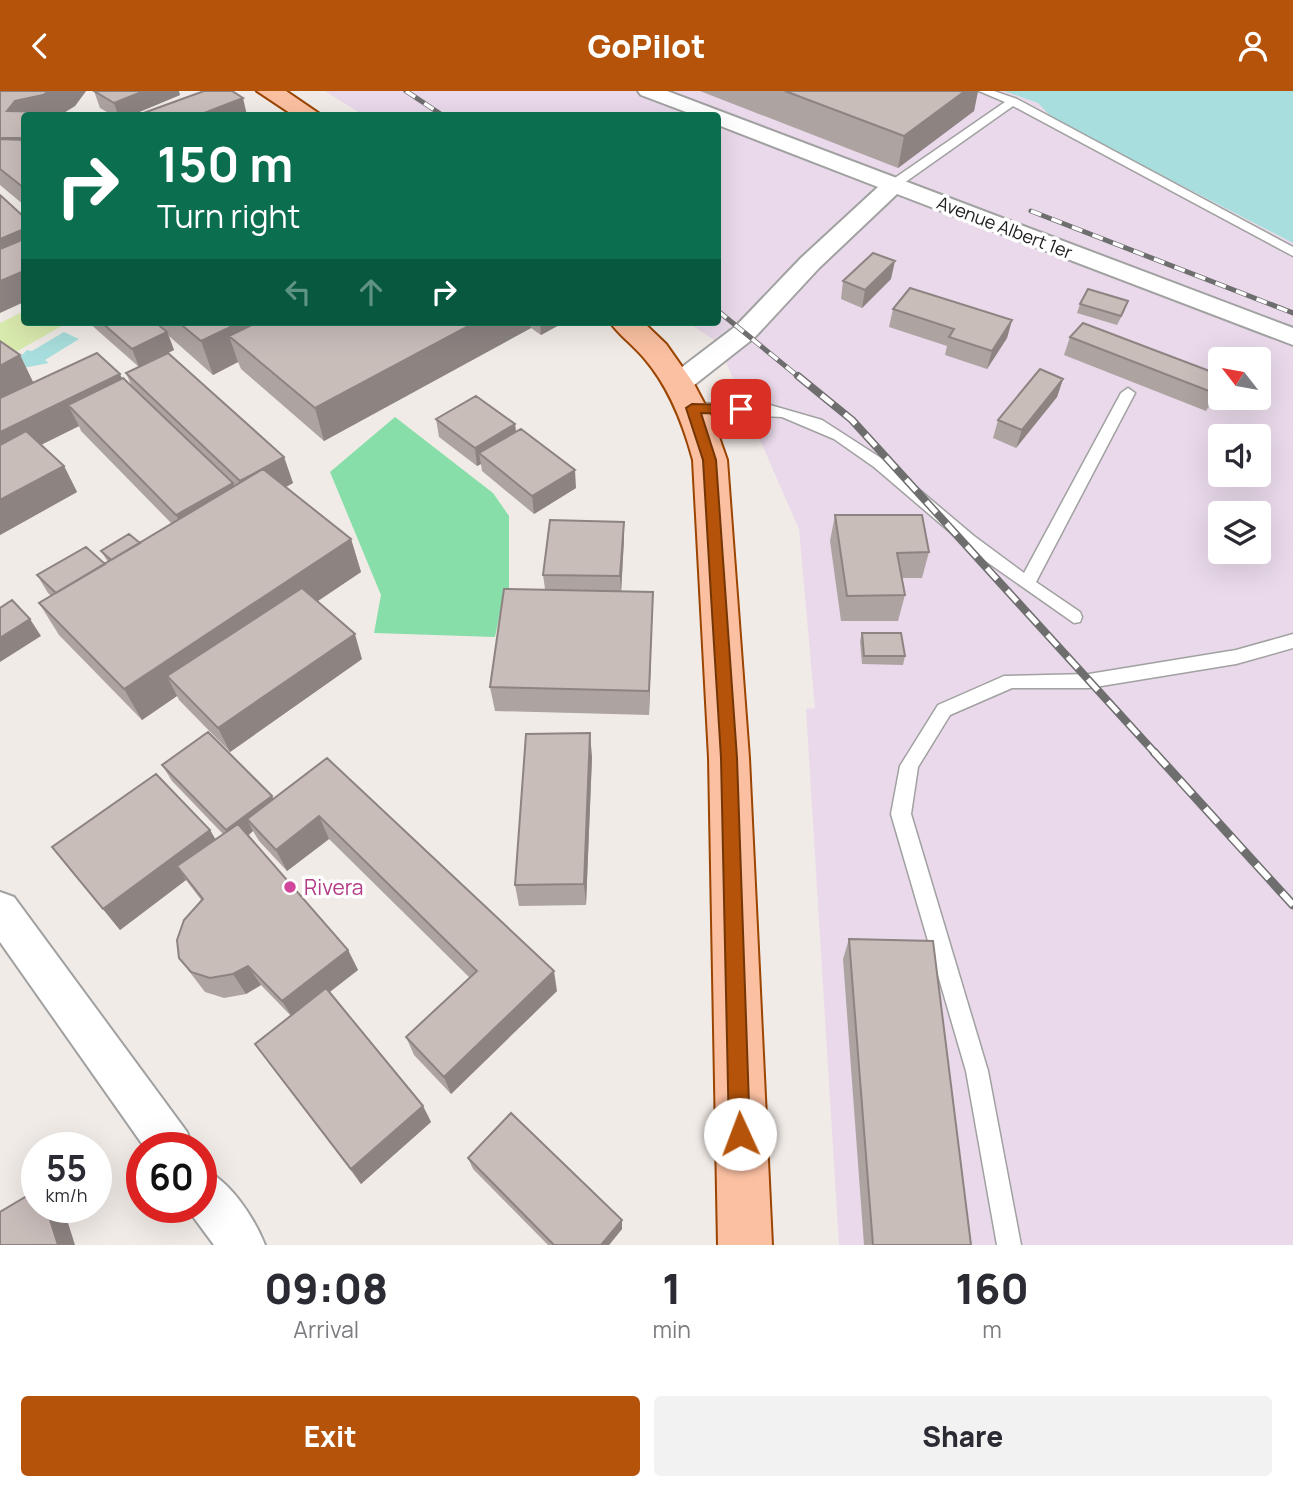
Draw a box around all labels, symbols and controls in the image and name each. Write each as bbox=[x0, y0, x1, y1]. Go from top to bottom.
text: GoPilot bbox=[588, 24, 705, 68]
icon: back bbox=[21, 27, 59, 65]
icon: person bbox=[1234, 27, 1272, 65]
text: 150 m bbox=[157, 130, 293, 197]
icon: right bbox=[42, 140, 133, 231]
street label: Avenue Albert 1er bbox=[934, 190, 1077, 264]
text: Turn right bbox=[157, 194, 300, 238]
icon: left bbox=[279, 273, 317, 311]
icon: ahead bbox=[352, 273, 390, 311]
icon: right bbox=[425, 273, 463, 311]
north arrow bbox=[1208, 347, 1270, 409]
map controls bbox=[1208, 347, 1271, 564]
pin bbox=[711, 379, 771, 439]
icon: arrive bbox=[722, 390, 760, 428]
button: sound bbox=[1208, 424, 1271, 487]
button: layers bbox=[1208, 501, 1271, 564]
place label: Rivera bbox=[304, 873, 363, 901]
marker: Rivera bbox=[282, 879, 298, 895]
position arrow bbox=[703, 1097, 777, 1171]
speed limit sign: 60 bbox=[126, 1132, 217, 1223]
text: 55 bbox=[46, 1144, 87, 1192]
text: km/h bbox=[46, 1183, 87, 1207]
text: 09:08 bbox=[264, 1259, 388, 1317]
text: 1 bbox=[662, 1259, 681, 1317]
text: 160 bbox=[955, 1259, 1029, 1317]
text: Arrival bbox=[293, 1313, 359, 1345]
text: min bbox=[652, 1313, 691, 1345]
text: m bbox=[982, 1313, 1002, 1345]
button: Exit bbox=[21, 1396, 640, 1476]
button: Share bbox=[654, 1396, 1272, 1476]

